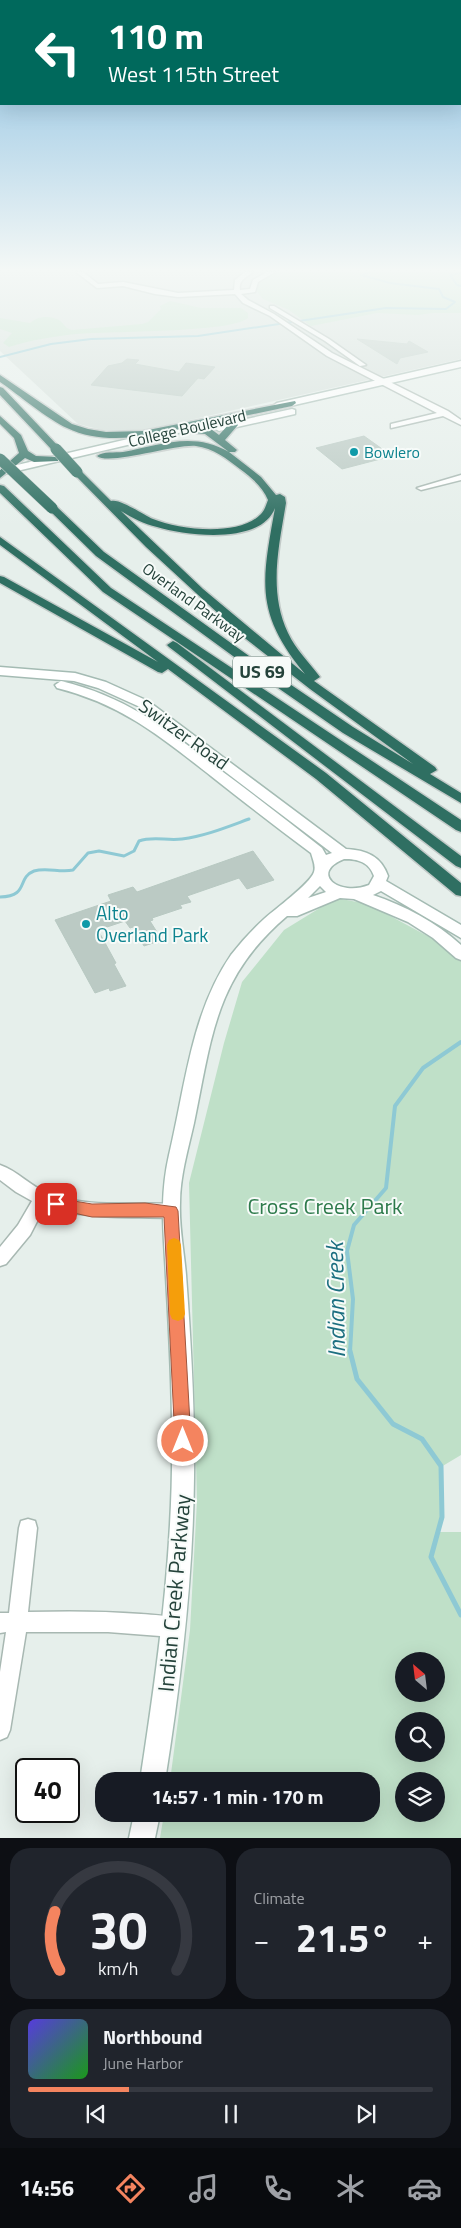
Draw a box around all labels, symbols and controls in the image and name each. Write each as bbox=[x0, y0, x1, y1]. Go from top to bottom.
text: 110 m bbox=[108, 9, 204, 63]
icon: left bbox=[25, 20, 90, 85]
text: West 115th Street bbox=[108, 57, 279, 91]
street label: College Boulevard bbox=[126, 403, 248, 453]
place label: Bowlero bbox=[364, 440, 420, 464]
marker: Bowlero bbox=[348, 446, 360, 458]
street label: Overland Parkway bbox=[137, 556, 251, 648]
road number: US 69 bbox=[233, 656, 291, 688]
street label: Switzer Road bbox=[133, 691, 235, 776]
place label: Alto Overland Park bbox=[96, 898, 208, 949]
marker: Alto Overland Park bbox=[80, 918, 92, 930]
pin bbox=[35, 1183, 77, 1225]
park label: Cross Creek Park bbox=[247, 1189, 403, 1223]
icon: arrive bbox=[42, 1190, 70, 1218]
water label: Indian Creek bbox=[316, 1238, 354, 1358]
position arrow bbox=[156, 1414, 208, 1466]
street label: Indian Creek Parkway bbox=[148, 1492, 200, 1693]
north arrow bbox=[395, 1652, 445, 1702]
map controls bbox=[395, 1652, 445, 1822]
button: search bbox=[395, 1712, 445, 1762]
speed limit sign: 40 bbox=[15, 1758, 80, 1823]
button: layers bbox=[395, 1772, 445, 1822]
text: 14:57 · 1 min · 170 m bbox=[151, 1782, 324, 1811]
text: Climate bbox=[254, 1886, 305, 1910]
text: 30 bbox=[89, 1890, 147, 1969]
text: 21.5° bbox=[296, 1909, 391, 1967]
text: − bbox=[254, 1918, 269, 1961]
text: + bbox=[417, 1918, 433, 1961]
text: km/h bbox=[98, 1955, 138, 1982]
text: Northbound bbox=[103, 2022, 203, 2051]
text: June Harbor bbox=[103, 2051, 183, 2075]
icon: previous bbox=[82, 2100, 110, 2128]
icon: pause bbox=[217, 2100, 245, 2128]
icon: next bbox=[352, 2100, 380, 2128]
text: 14:56 bbox=[19, 2171, 74, 2205]
icon: directions bbox=[113, 2171, 148, 2206]
icon: music bbox=[186, 2171, 221, 2206]
icon: phone bbox=[260, 2171, 295, 2206]
icon: climate bbox=[333, 2171, 368, 2206]
icon: car bbox=[407, 2171, 442, 2206]

